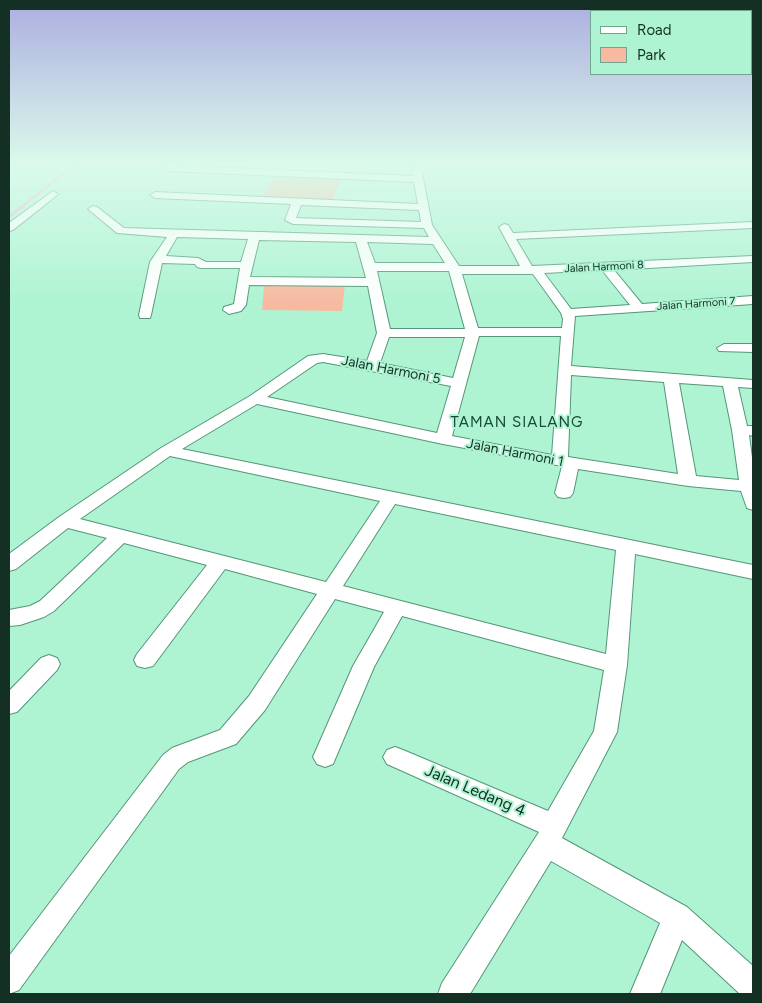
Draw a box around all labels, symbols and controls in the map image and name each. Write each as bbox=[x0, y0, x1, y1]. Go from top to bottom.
legend bbox=[590, 10, 752, 75]
text: Road bbox=[637, 21, 672, 39]
text: Park bbox=[637, 46, 666, 64]
street label: Jalan Harmoni 8 bbox=[564, 258, 644, 276]
street label: Jalan Harmoni 7 bbox=[656, 295, 736, 313]
street label: Jalan Harmoni 5 bbox=[340, 352, 442, 388]
district label: TAMAN SIALANG bbox=[449, 414, 585, 432]
street label: Jalan Harmoni 1 bbox=[465, 435, 565, 471]
street label: Jalan Ledang 4 bbox=[422, 761, 528, 821]

